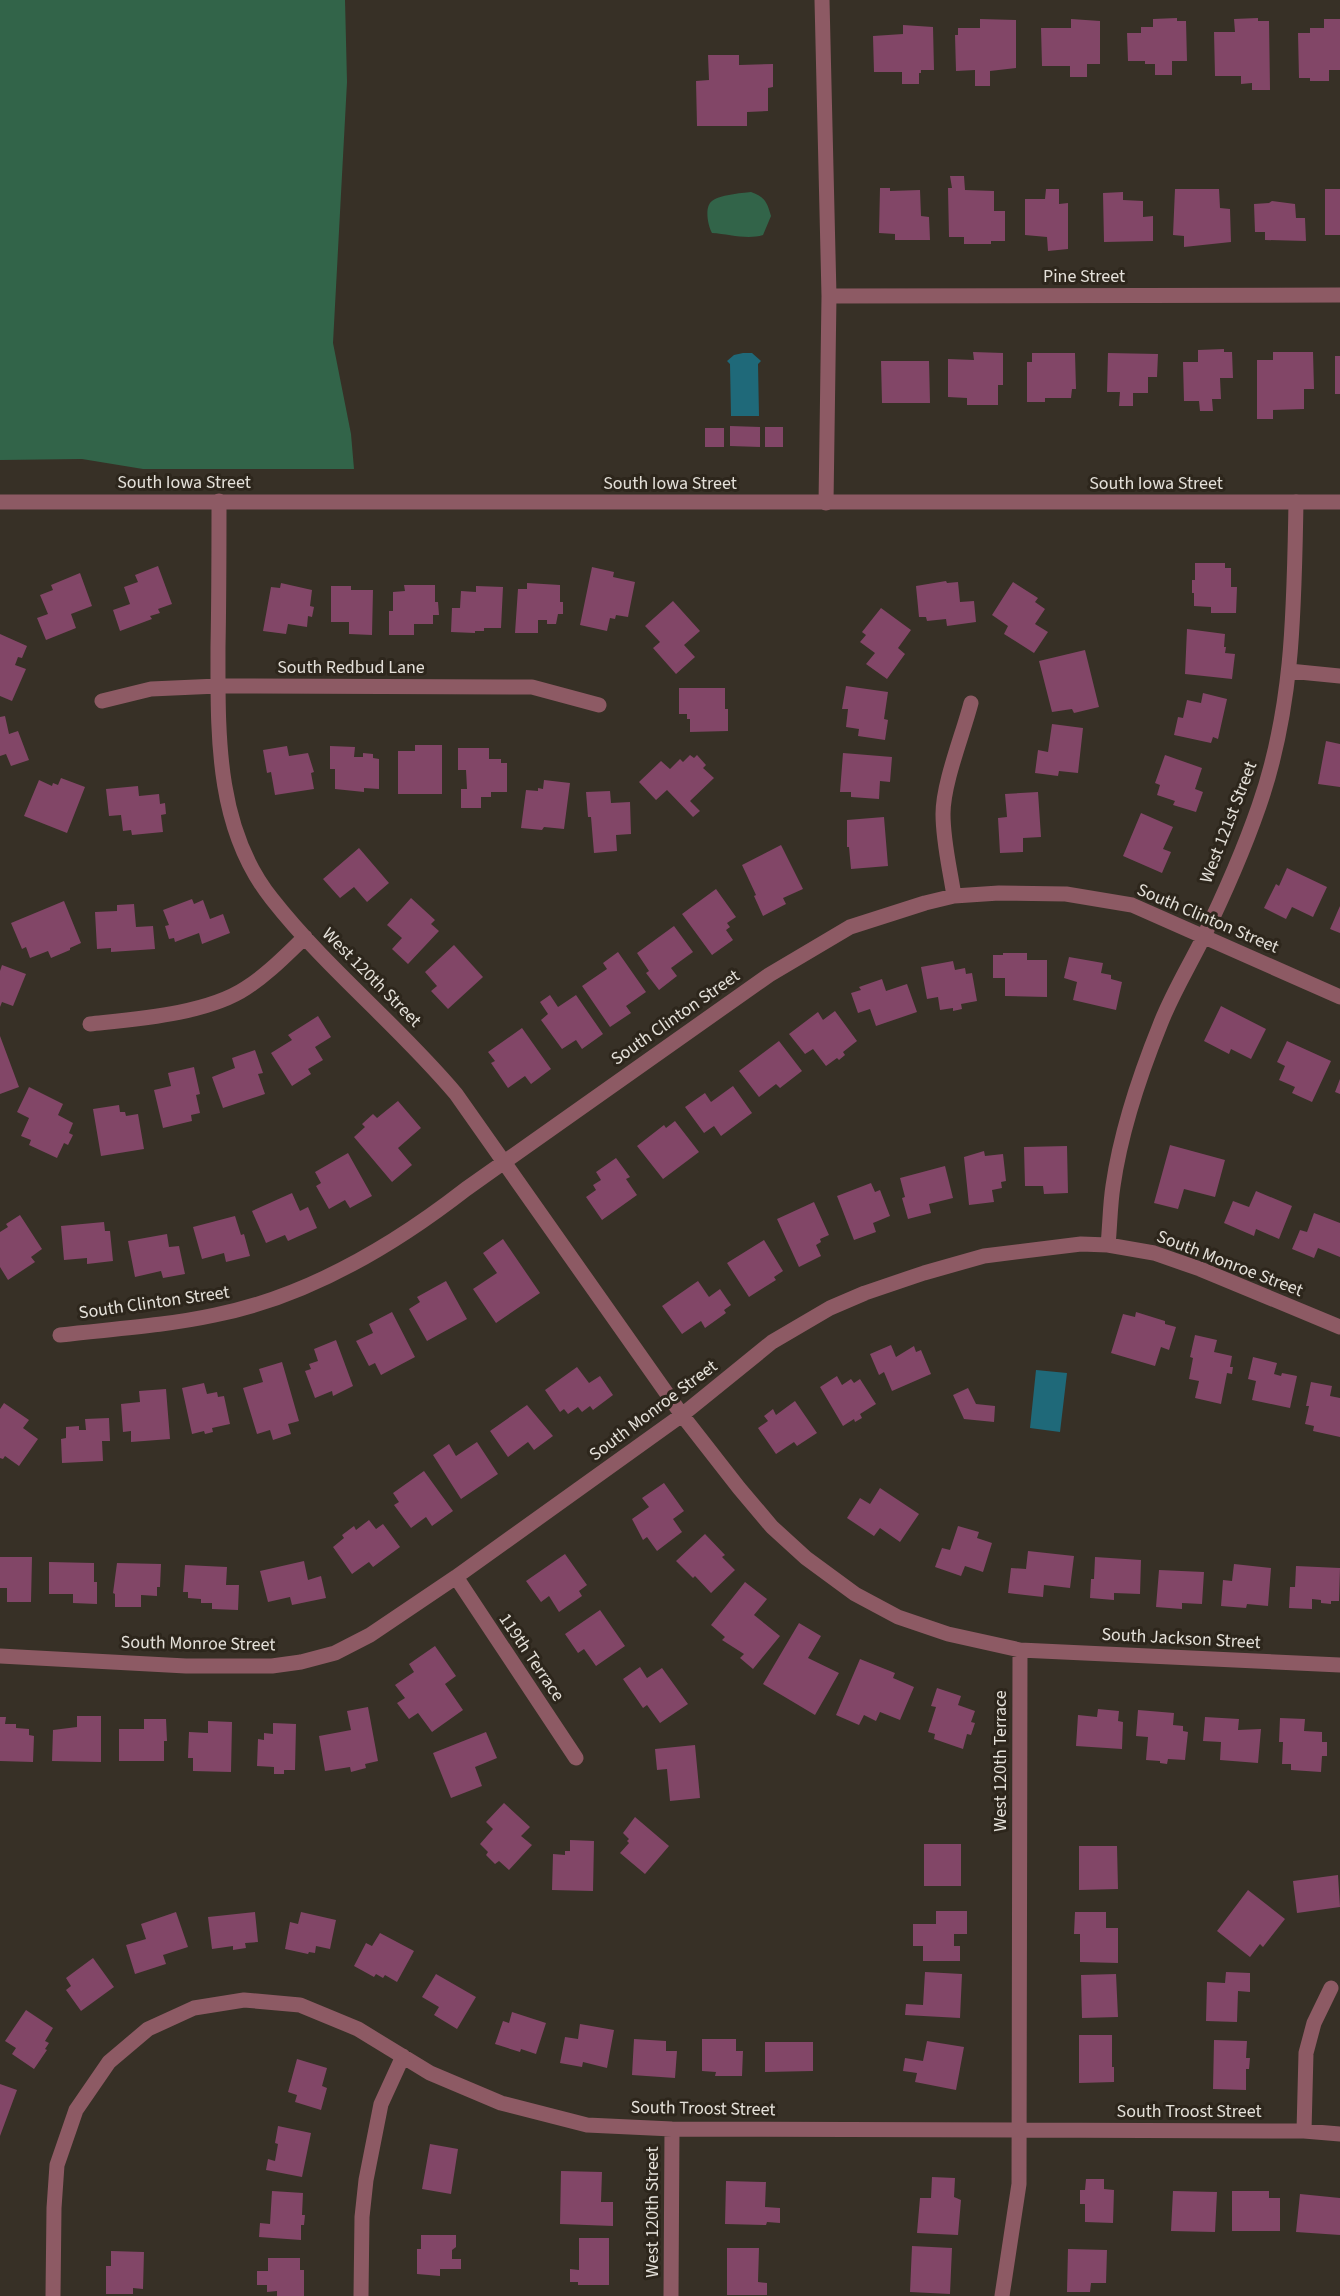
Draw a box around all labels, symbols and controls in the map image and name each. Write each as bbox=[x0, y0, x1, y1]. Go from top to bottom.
street label: Pine Street bbox=[1043, 264, 1125, 289]
street label: South Iowa Street bbox=[117, 470, 251, 495]
street label: South Iowa Street bbox=[603, 471, 737, 496]
street label: South Iowa Street bbox=[1089, 471, 1223, 496]
street label: South Redbud Lane bbox=[277, 655, 425, 680]
street label: West 121st Street bbox=[1194, 758, 1263, 887]
street label: South Clinton Street bbox=[1133, 877, 1283, 960]
street label: West 120th Street bbox=[316, 922, 427, 1033]
street label: South Clinton Street bbox=[606, 964, 745, 1071]
street label: South Monroe Street bbox=[1153, 1224, 1307, 1303]
street label: South Clinton Street bbox=[77, 1280, 231, 1325]
street label: South Monroe Street bbox=[584, 1354, 723, 1467]
street label: 119th Terrace bbox=[493, 1608, 570, 1706]
street label: South Jackson Street bbox=[1101, 1622, 1261, 1655]
street label: South Monroe Street bbox=[120, 1630, 276, 1657]
street label: West 120th Terrace bbox=[988, 1690, 1013, 1832]
street label: South Troost Street bbox=[630, 2095, 776, 2122]
street label: South Troost Street bbox=[1117, 2099, 1261, 2124]
street label: West 120th Street bbox=[640, 2146, 665, 2278]

